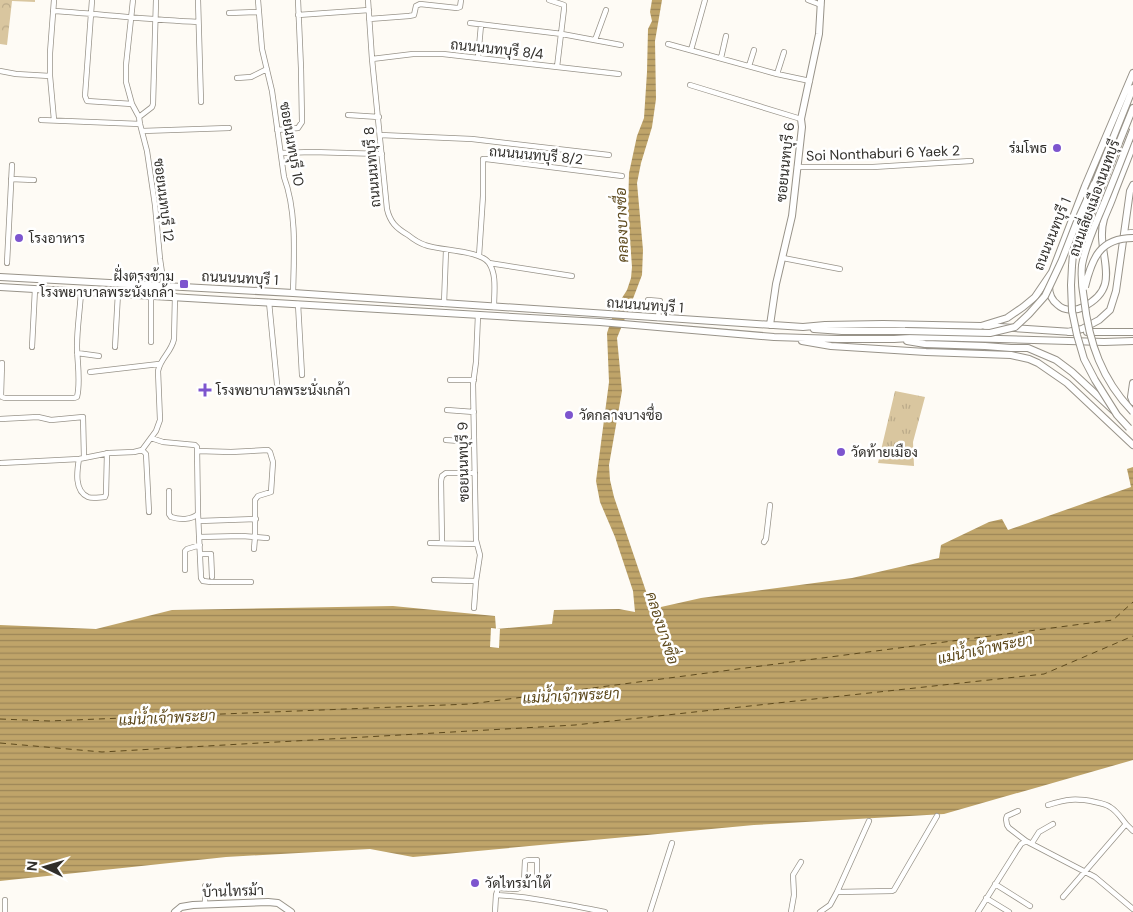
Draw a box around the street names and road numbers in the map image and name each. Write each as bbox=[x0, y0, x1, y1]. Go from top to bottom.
street label: ถนนนนทบุรี 8/4 bbox=[449, 35, 545, 64]
street label: ซอยนนทบุรี 10 bbox=[275, 100, 308, 188]
street label: ซอยนนทบุรี 6 bbox=[772, 121, 799, 203]
street label: ถนนนนทบุรี 8 bbox=[360, 126, 385, 208]
street label: ถนนเลี่ยงเมืองนนทบุรี bbox=[1062, 136, 1125, 259]
street label: Soi Nonthaburi 6 Yaek 2 bbox=[806, 141, 960, 165]
street label: ถนนนนทบุรี 8/2 bbox=[488, 142, 584, 169]
street label: ซอยนนทบุรี 12 bbox=[149, 157, 178, 243]
street label: ถนนนนทบุรี 1 bbox=[1029, 195, 1076, 273]
street label: ถนนนนทบุรี 1 bbox=[201, 267, 279, 290]
street label: ถนนนนทบุรี 1 bbox=[606, 293, 684, 318]
street label: ซอยนนทบุรี 9 bbox=[453, 422, 474, 502]
street label: บ้านไทรม้า bbox=[202, 881, 264, 901]

